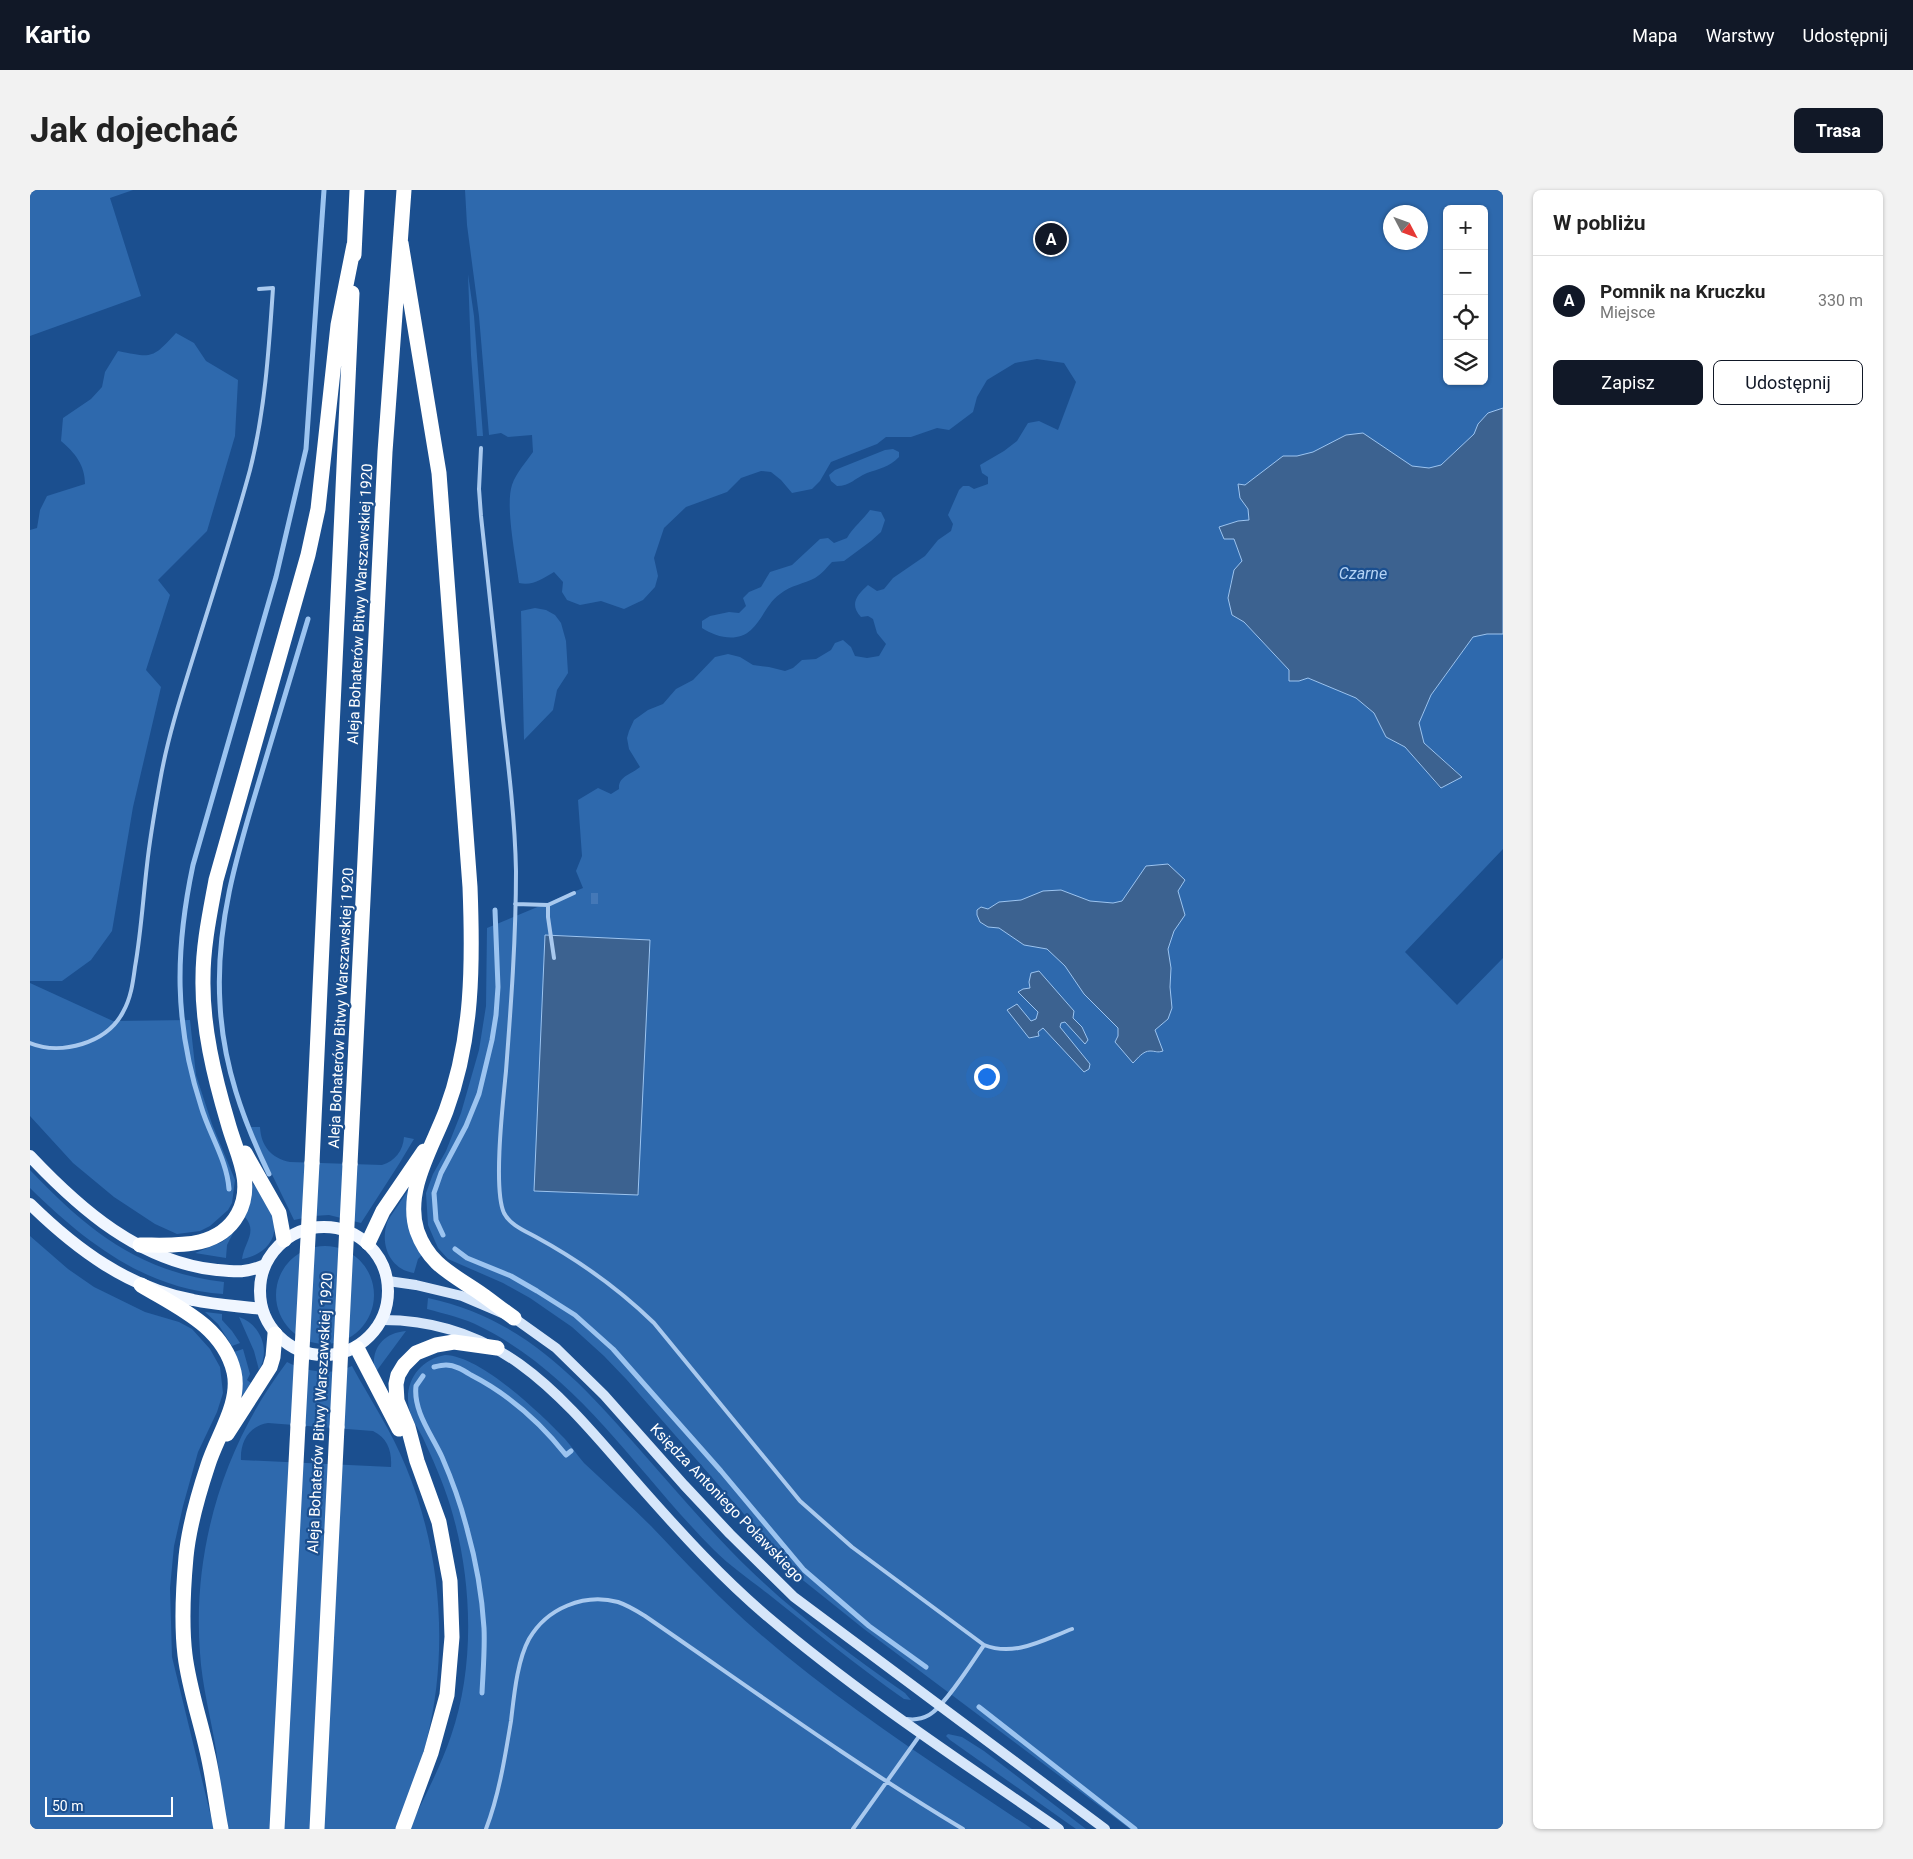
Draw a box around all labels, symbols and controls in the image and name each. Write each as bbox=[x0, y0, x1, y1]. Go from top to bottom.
text: Kartio bbox=[25, 21, 91, 49]
text: Mapa bbox=[1632, 25, 1678, 46]
text: Warstwy bbox=[1706, 25, 1774, 46]
text: Udostępnij bbox=[1802, 25, 1888, 46]
button: Trasa bbox=[1794, 108, 1883, 153]
text: Jak dojechać bbox=[30, 110, 238, 151]
north arrow bbox=[1383, 205, 1428, 250]
map controls bbox=[1443, 205, 1488, 385]
button: + bbox=[1443, 205, 1488, 250]
text: W pobliżu bbox=[1553, 211, 1646, 235]
pin: A bbox=[1035, 220, 1067, 258]
button: − bbox=[1443, 250, 1488, 295]
text: Pomnik na Kruczku bbox=[1600, 280, 1765, 303]
text: A bbox=[1564, 291, 1574, 310]
text: 330 m bbox=[1818, 291, 1863, 310]
button: locate bbox=[1443, 295, 1488, 340]
text: Miejsce bbox=[1600, 303, 1655, 322]
button: layers bbox=[1443, 340, 1488, 385]
button: Zapisz bbox=[1553, 360, 1703, 405]
button: Udostępnij bbox=[1713, 360, 1863, 405]
street label: Aleja Bohaterów Bitwy Warszawskiej 1920 bbox=[344, 463, 376, 745]
water label: Czarne bbox=[1339, 564, 1387, 583]
street label: Aleja Bohaterów Bitwy Warszawskiej 1920 bbox=[325, 867, 357, 1149]
your location bbox=[974, 1064, 1000, 1090]
street label: Aleja Bohaterów Bitwy Warszawskiej 1920 bbox=[304, 1272, 336, 1554]
street label: Księdza Antoniego Poławskiego bbox=[646, 1420, 808, 1586]
scale bar bbox=[45, 1794, 172, 1817]
text: 50 m bbox=[52, 1798, 84, 1814]

